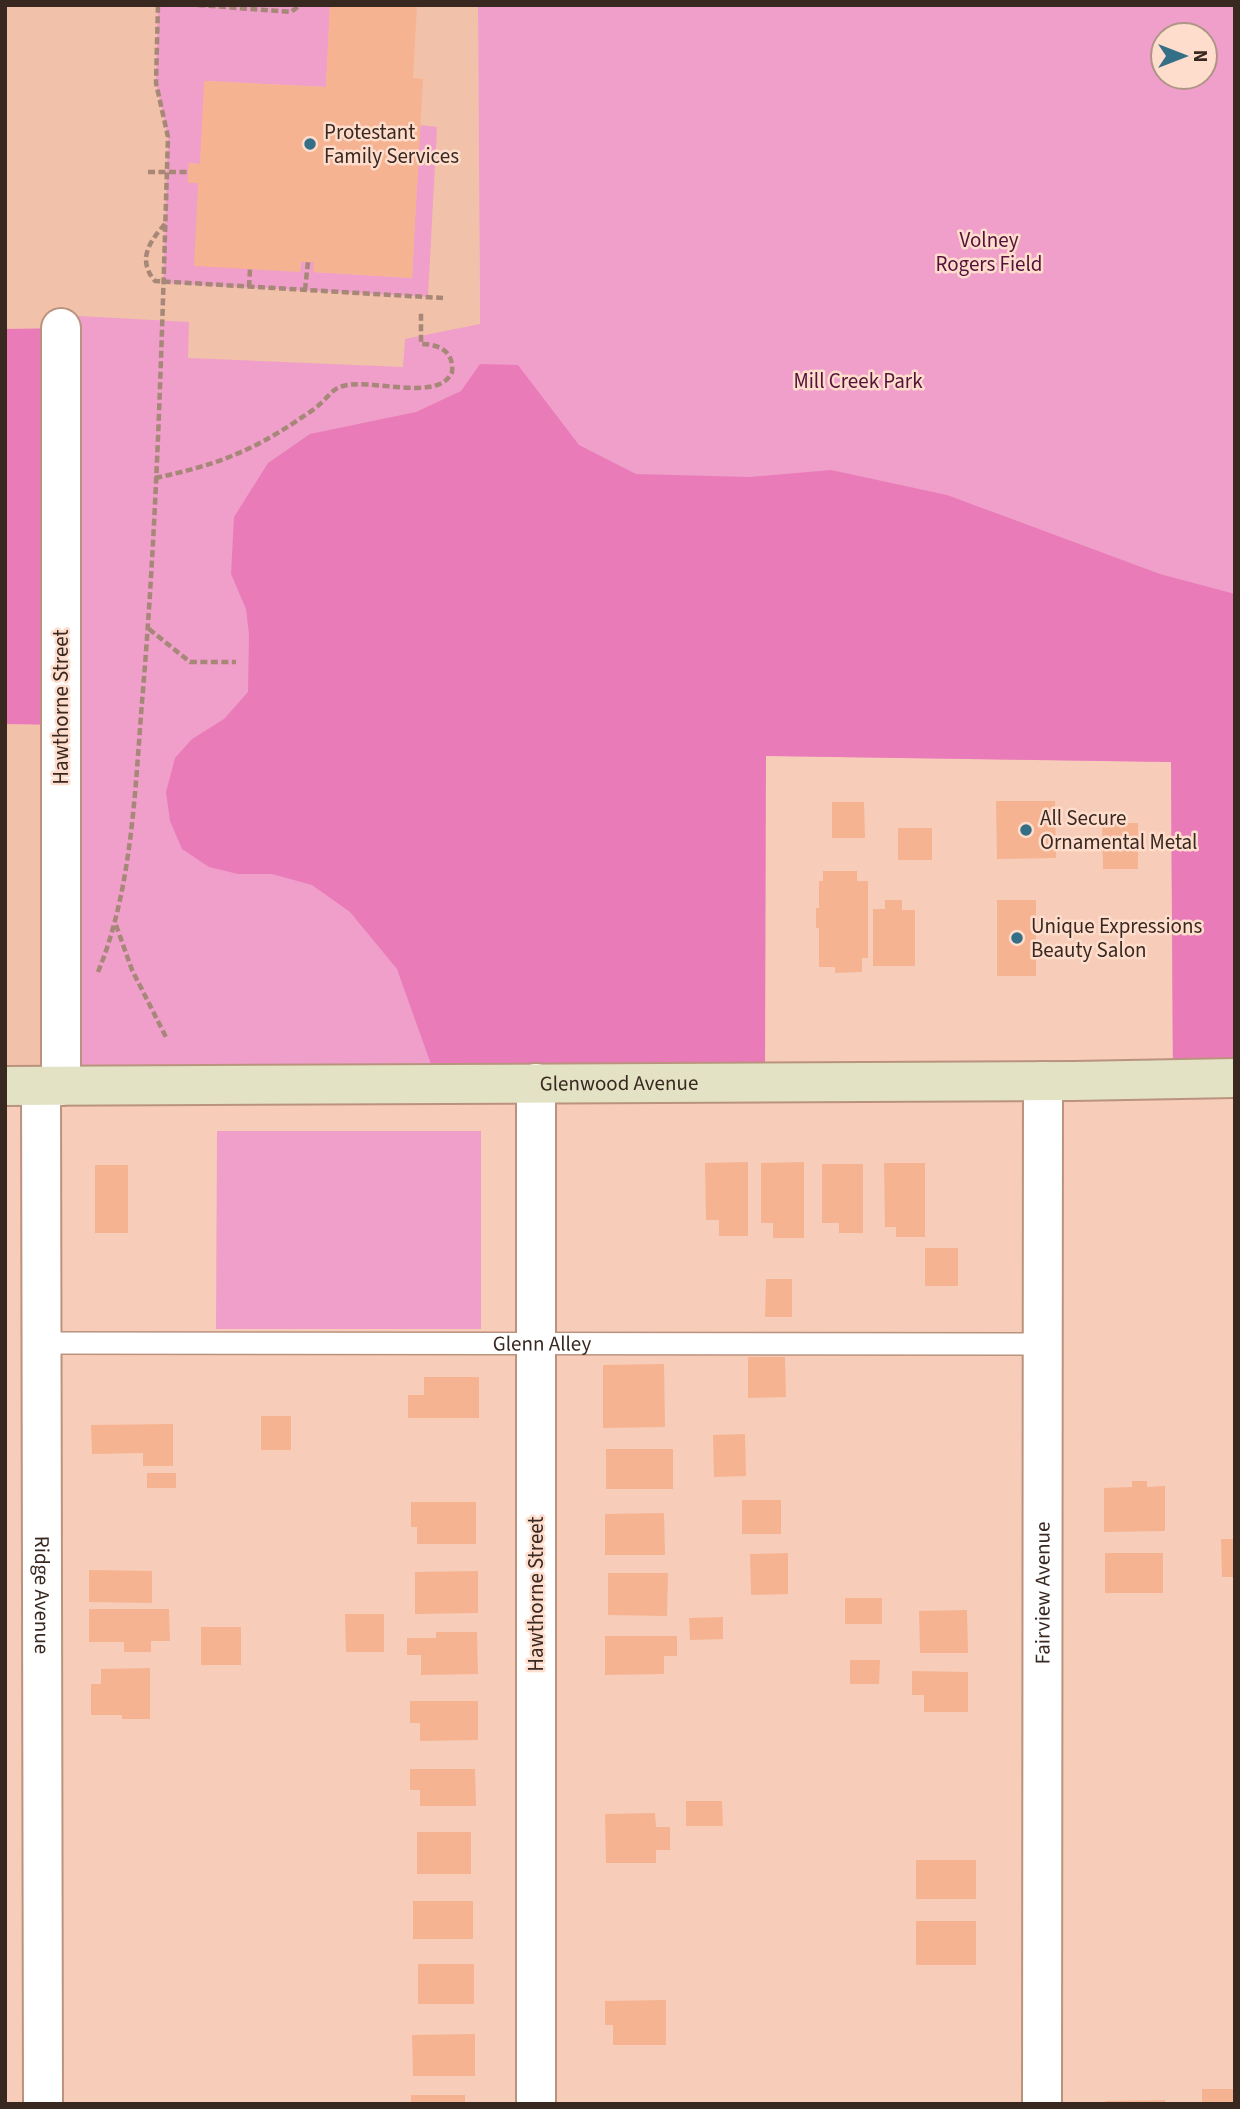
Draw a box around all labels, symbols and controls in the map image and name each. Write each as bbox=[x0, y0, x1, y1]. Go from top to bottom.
north arrow bbox=[1149, 21, 1219, 91]
text: N bbox=[1186, 50, 1213, 62]
place label: Protestant Family Services bbox=[324, 117, 459, 171]
marker: Protestant Family Services bbox=[302, 136, 318, 152]
park label: Volney Rogers Field bbox=[935, 225, 1043, 279]
park label: Mill Creek Park bbox=[793, 366, 923, 396]
street label: Hawthorne Street bbox=[46, 629, 76, 785]
place label: All Secure Ornamental Metal bbox=[1040, 803, 1197, 857]
marker: All Secure Ornamental Metal bbox=[1018, 822, 1034, 838]
place label: Unique Expressions Beauty Salon bbox=[1031, 911, 1202, 965]
marker: Unique Expressions Beauty Salon bbox=[1009, 930, 1025, 946]
street label: Glenwood Avenue bbox=[540, 1068, 698, 1098]
street label: Glenn Alley bbox=[493, 1328, 591, 1359]
street label: Hawthorne Street bbox=[521, 1516, 551, 1672]
street label: Fairview Avenue bbox=[1027, 1522, 1058, 1664]
street label: Ridge Avenue bbox=[27, 1536, 57, 1654]

